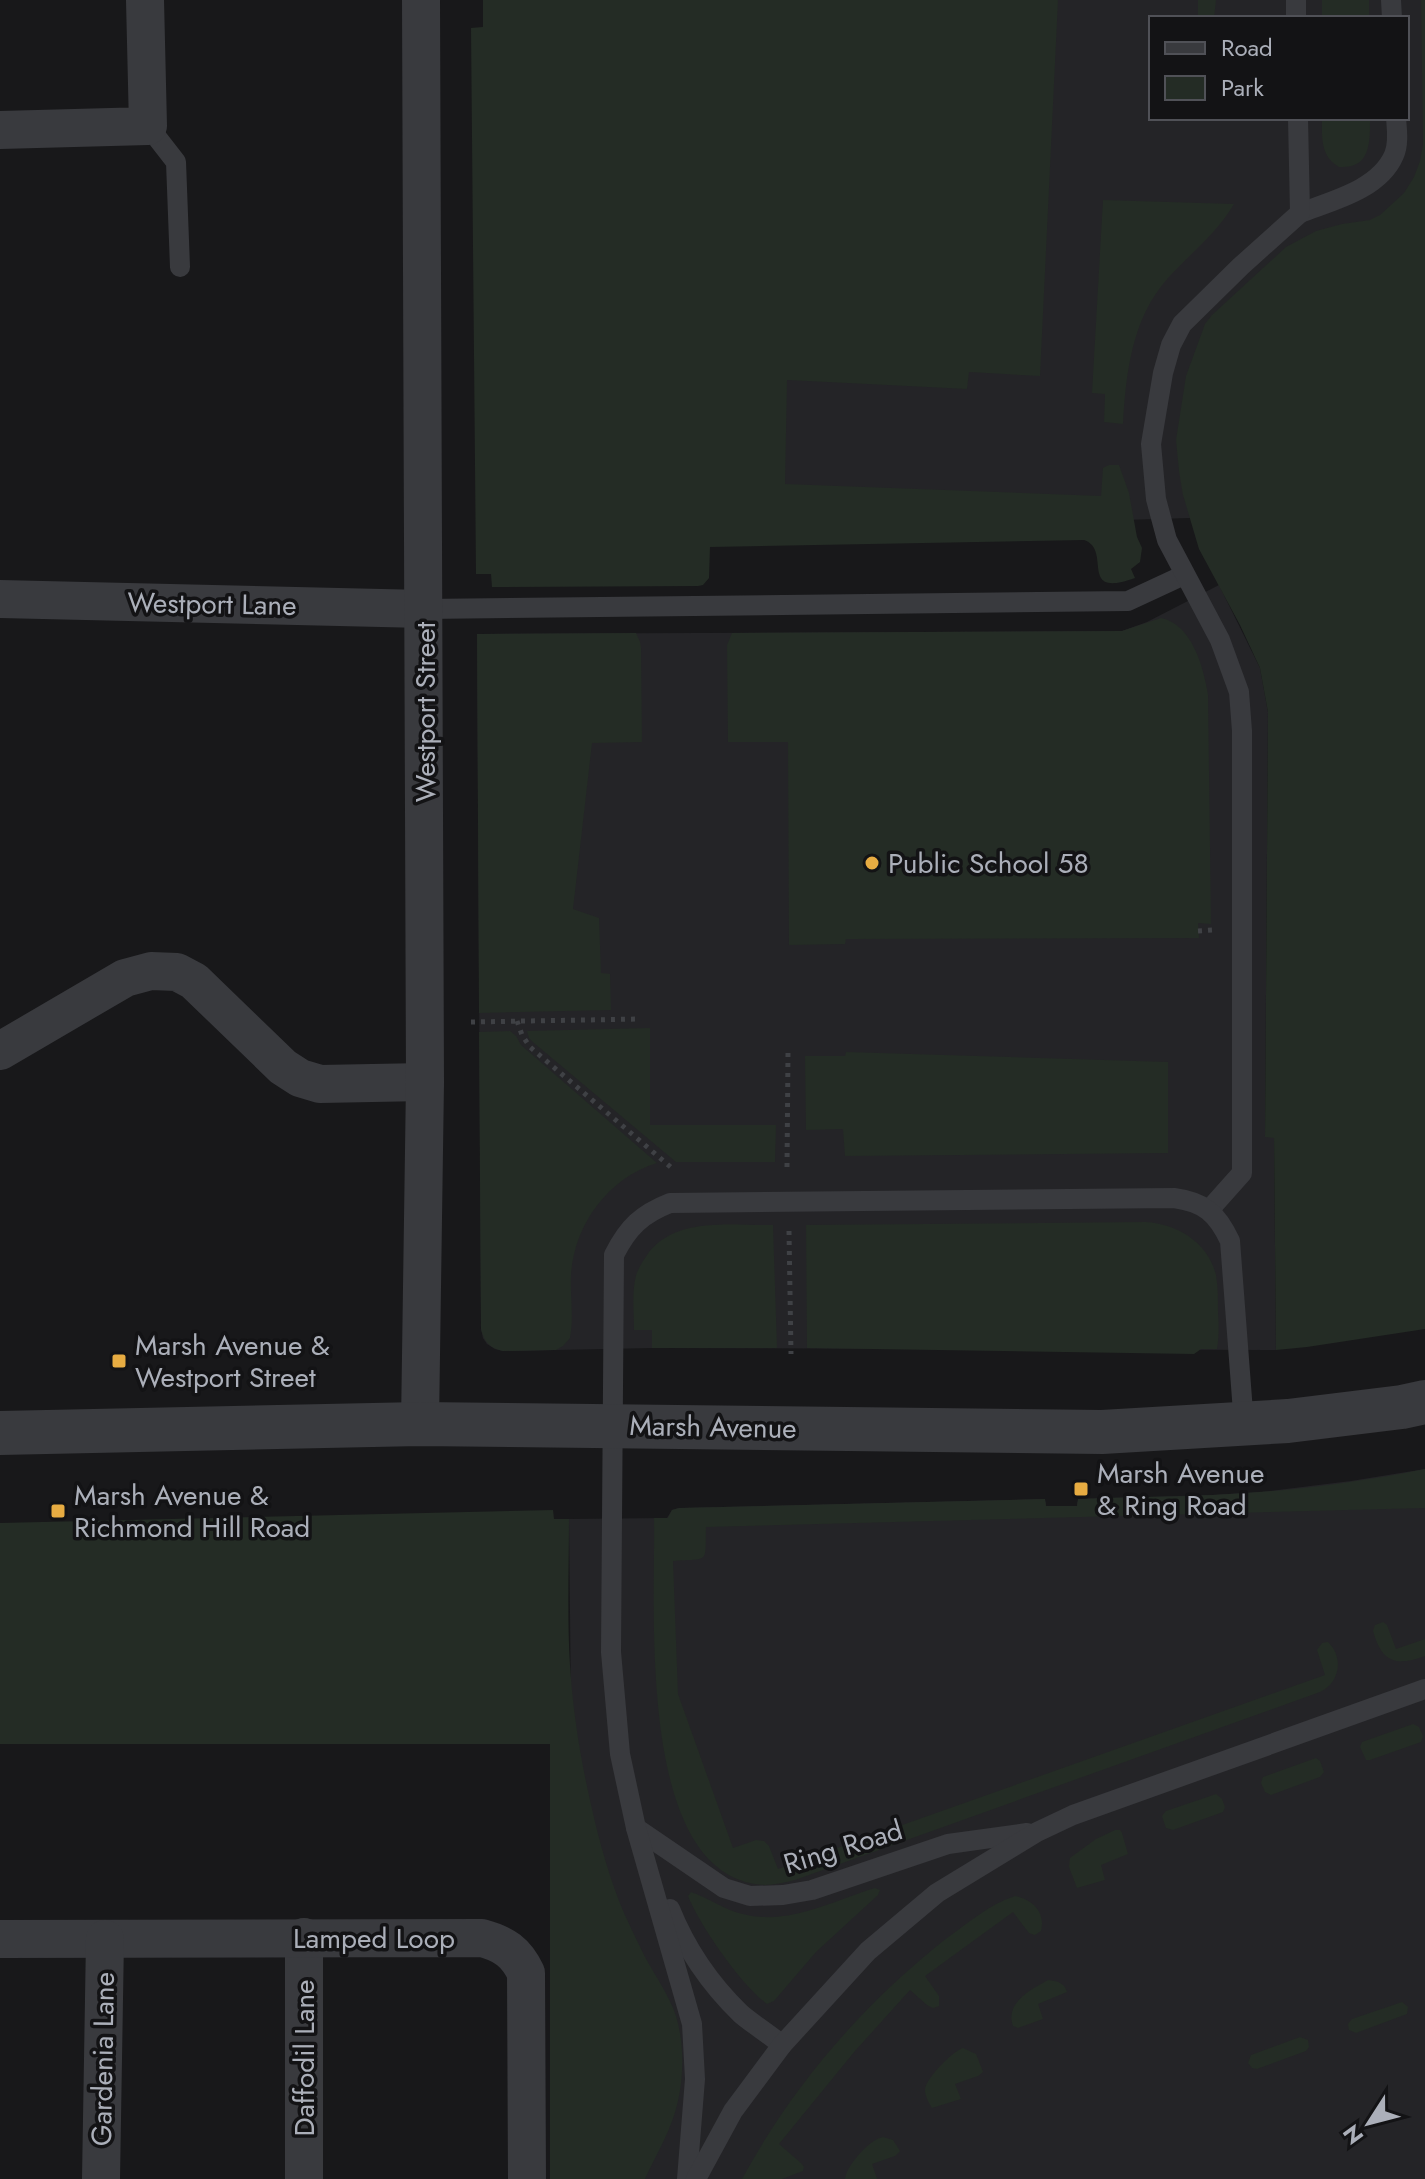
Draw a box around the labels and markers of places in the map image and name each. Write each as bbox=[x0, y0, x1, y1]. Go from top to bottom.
place label: Public School 58 bbox=[888, 843, 1089, 884]
marker: Public School 58 bbox=[863, 854, 881, 872]
place label: Marsh Avenue & Westport Street bbox=[135, 1325, 330, 1398]
marker: Marsh Avenue & Westport Street bbox=[110, 1352, 128, 1370]
place label: Marsh Avenue & Ring Road bbox=[1097, 1453, 1264, 1526]
place label: Marsh Avenue & Richmond Hill Road bbox=[74, 1475, 310, 1548]
marker: Marsh Avenue & Ring Road bbox=[1072, 1480, 1090, 1498]
marker: Marsh Avenue & Richmond Hill Road bbox=[49, 1502, 67, 1520]

